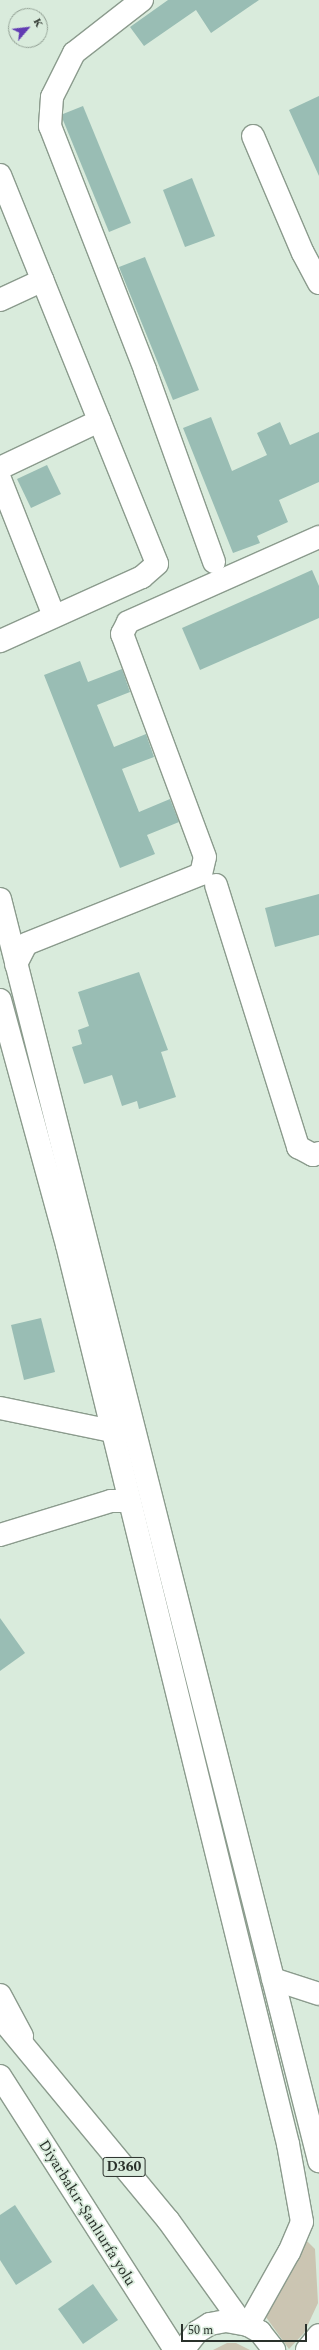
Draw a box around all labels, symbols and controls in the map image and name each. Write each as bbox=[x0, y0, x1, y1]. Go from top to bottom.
north arrow bbox=[8, 8, 48, 48]
text: K bbox=[29, 15, 48, 30]
street label: Diyarbakır-Şanlıurfa yolu bbox=[35, 2137, 139, 2289]
road number: D360 bbox=[102, 2155, 146, 2179]
scale bar bbox=[183, 2316, 309, 2342]
text: 50 m bbox=[188, 2321, 213, 2340]

